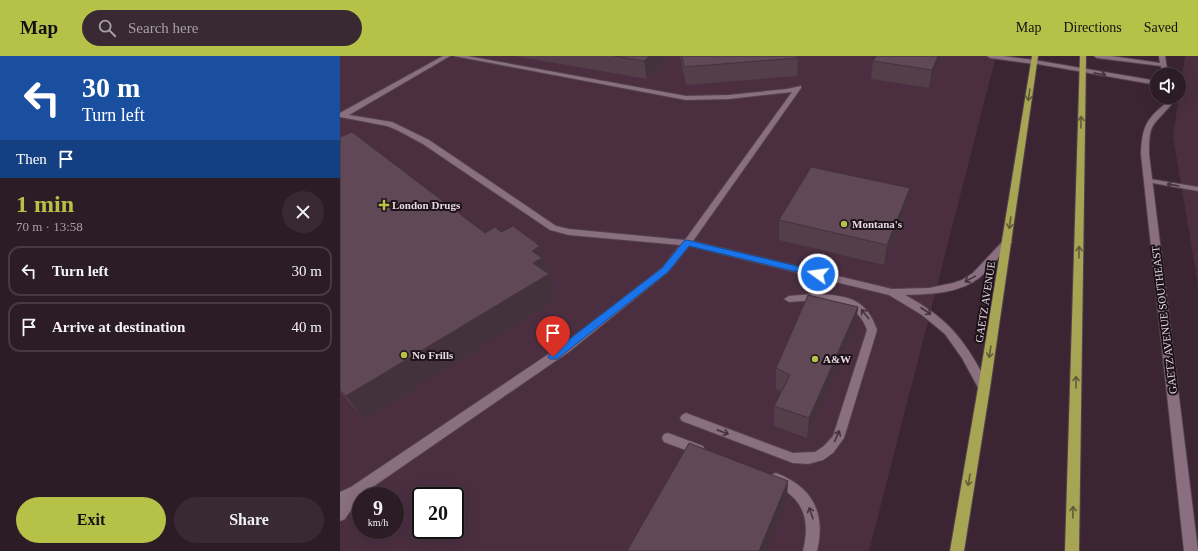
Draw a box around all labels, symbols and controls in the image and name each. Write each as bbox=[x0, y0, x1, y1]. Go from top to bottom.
search box bbox=[82, 10, 362, 46]
text: Map bbox=[20, 17, 58, 38]
icon: search bbox=[96, 17, 118, 39]
text: Search here bbox=[128, 20, 198, 36]
text: Map bbox=[1016, 20, 1041, 35]
text: Directions bbox=[1063, 20, 1122, 35]
text: Saved bbox=[1144, 20, 1178, 35]
map controls bbox=[1150, 68, 1186, 104]
button: sound bbox=[1150, 68, 1186, 104]
one-way arrow bbox=[1093, 70, 1106, 78]
icon: left bbox=[16, 72, 68, 124]
text: 30 m bbox=[82, 72, 140, 103]
one-way arrow bbox=[1025, 88, 1033, 101]
text: Turn left bbox=[82, 105, 145, 125]
one-way arrow bbox=[1078, 116, 1085, 129]
icon: arrive bbox=[55, 148, 77, 170]
text: Then bbox=[16, 151, 47, 167]
one-way arrow bbox=[1167, 180, 1180, 188]
text: 1 min bbox=[16, 191, 74, 217]
button: close bbox=[282, 191, 324, 233]
place label: London Drugs bbox=[392, 199, 461, 211]
marker: London Drugs bbox=[379, 200, 389, 210]
one-way arrow bbox=[1006, 216, 1014, 229]
place label: Montana's bbox=[852, 218, 903, 230]
text: 70 m · 13:58 bbox=[16, 219, 83, 234]
marker: Montana's bbox=[839, 219, 849, 229]
street label: GAETZ AVENUE SOUTHEAST bbox=[1149, 245, 1179, 395]
one-way arrow bbox=[1075, 246, 1082, 259]
position arrow bbox=[797, 253, 839, 295]
icon: left bbox=[18, 260, 40, 282]
street label: GAETZ AVENUE bbox=[973, 260, 997, 343]
text: Turn left bbox=[52, 263, 109, 279]
text: 30 m bbox=[292, 263, 322, 279]
one-way arrow bbox=[964, 275, 976, 283]
one-way arrow bbox=[920, 307, 931, 315]
one-way arrow bbox=[861, 309, 870, 319]
icon: arrive bbox=[18, 316, 40, 338]
pin bbox=[536, 316, 570, 357]
text: Arrive at destination bbox=[52, 319, 185, 335]
text: 40 m bbox=[292, 319, 322, 335]
icon: arrive bbox=[542, 322, 564, 344]
one-way arrow bbox=[986, 345, 994, 358]
place label: No Frills bbox=[412, 349, 454, 361]
marker: No Frills bbox=[399, 350, 409, 360]
place label: A&W bbox=[823, 353, 851, 365]
marker: A&W bbox=[810, 354, 820, 364]
one-way arrow bbox=[1072, 376, 1080, 389]
one-way arrow bbox=[716, 428, 728, 436]
one-way arrow bbox=[834, 431, 842, 443]
one-way arrow bbox=[965, 473, 973, 486]
speed limit sign: 20 bbox=[412, 487, 464, 539]
button: Exit bbox=[16, 497, 166, 543]
button: Share bbox=[174, 497, 324, 543]
text: 9 bbox=[373, 497, 383, 519]
one-way arrow bbox=[1069, 506, 1077, 519]
one-way arrow bbox=[807, 507, 814, 520]
text: km/h bbox=[368, 517, 388, 528]

